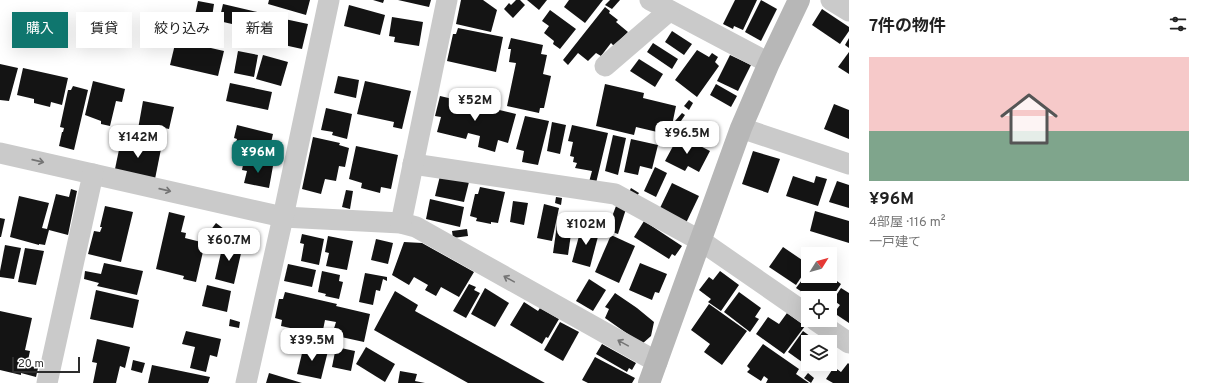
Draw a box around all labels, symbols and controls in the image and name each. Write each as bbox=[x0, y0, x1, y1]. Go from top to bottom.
chip: 購入 bbox=[12, 12, 68, 48]
chip: 賃貸 bbox=[76, 12, 132, 48]
chip: 絞り込み bbox=[140, 12, 224, 48]
chip: 新着 bbox=[232, 12, 288, 48]
icon: filters bbox=[1167, 13, 1189, 35]
text: 7件の物件 bbox=[869, 16, 946, 38]
icon: home bbox=[993, 83, 1065, 155]
pin: ¥52M bbox=[451, 88, 499, 122]
text: ¥52M bbox=[458, 93, 492, 109]
pin: ¥96.5M bbox=[654, 121, 720, 155]
pin: ¥142M bbox=[110, 125, 166, 159]
text: ¥96.5M bbox=[664, 126, 710, 142]
text: ¥142M bbox=[118, 130, 158, 146]
pin: ¥96M bbox=[234, 140, 282, 174]
text: ¥96M bbox=[241, 145, 275, 161]
one-way arrow bbox=[31, 158, 44, 166]
one-way arrow bbox=[158, 187, 171, 195]
text: ¥96M bbox=[869, 189, 914, 211]
pin: ¥102M bbox=[558, 212, 614, 246]
text: 4部屋 · 116 m² bbox=[869, 215, 945, 231]
text: ¥102M bbox=[566, 217, 606, 233]
pin: ¥60.7M bbox=[196, 228, 262, 262]
text: ¥60.7M bbox=[207, 233, 251, 249]
text: 一戸建て bbox=[869, 235, 921, 251]
north arrow bbox=[801, 247, 837, 283]
map controls bbox=[801, 247, 837, 371]
one-way arrow bbox=[503, 275, 515, 283]
button: locate bbox=[801, 291, 837, 327]
pin: ¥39.5M bbox=[279, 328, 345, 362]
text: ¥39.5M bbox=[289, 333, 335, 349]
button: layers bbox=[801, 335, 837, 371]
one-way arrow bbox=[617, 338, 629, 346]
scale bar bbox=[12, 355, 80, 374]
text: 20 m bbox=[18, 357, 44, 371]

